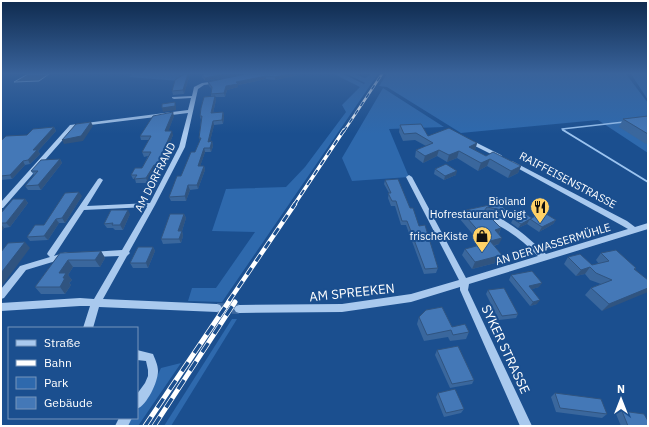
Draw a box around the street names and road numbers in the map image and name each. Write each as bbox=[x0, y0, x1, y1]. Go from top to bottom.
street label: AM DORFRAND bbox=[131, 140, 179, 214]
street label: RAIFFEISENSTRASSE bbox=[517, 148, 619, 212]
street label: AN DER WASSERMÜHLE bbox=[494, 220, 612, 268]
street label: AM SPREEKEN bbox=[308, 280, 396, 305]
street label: SYKER STRASSE bbox=[477, 302, 534, 396]

